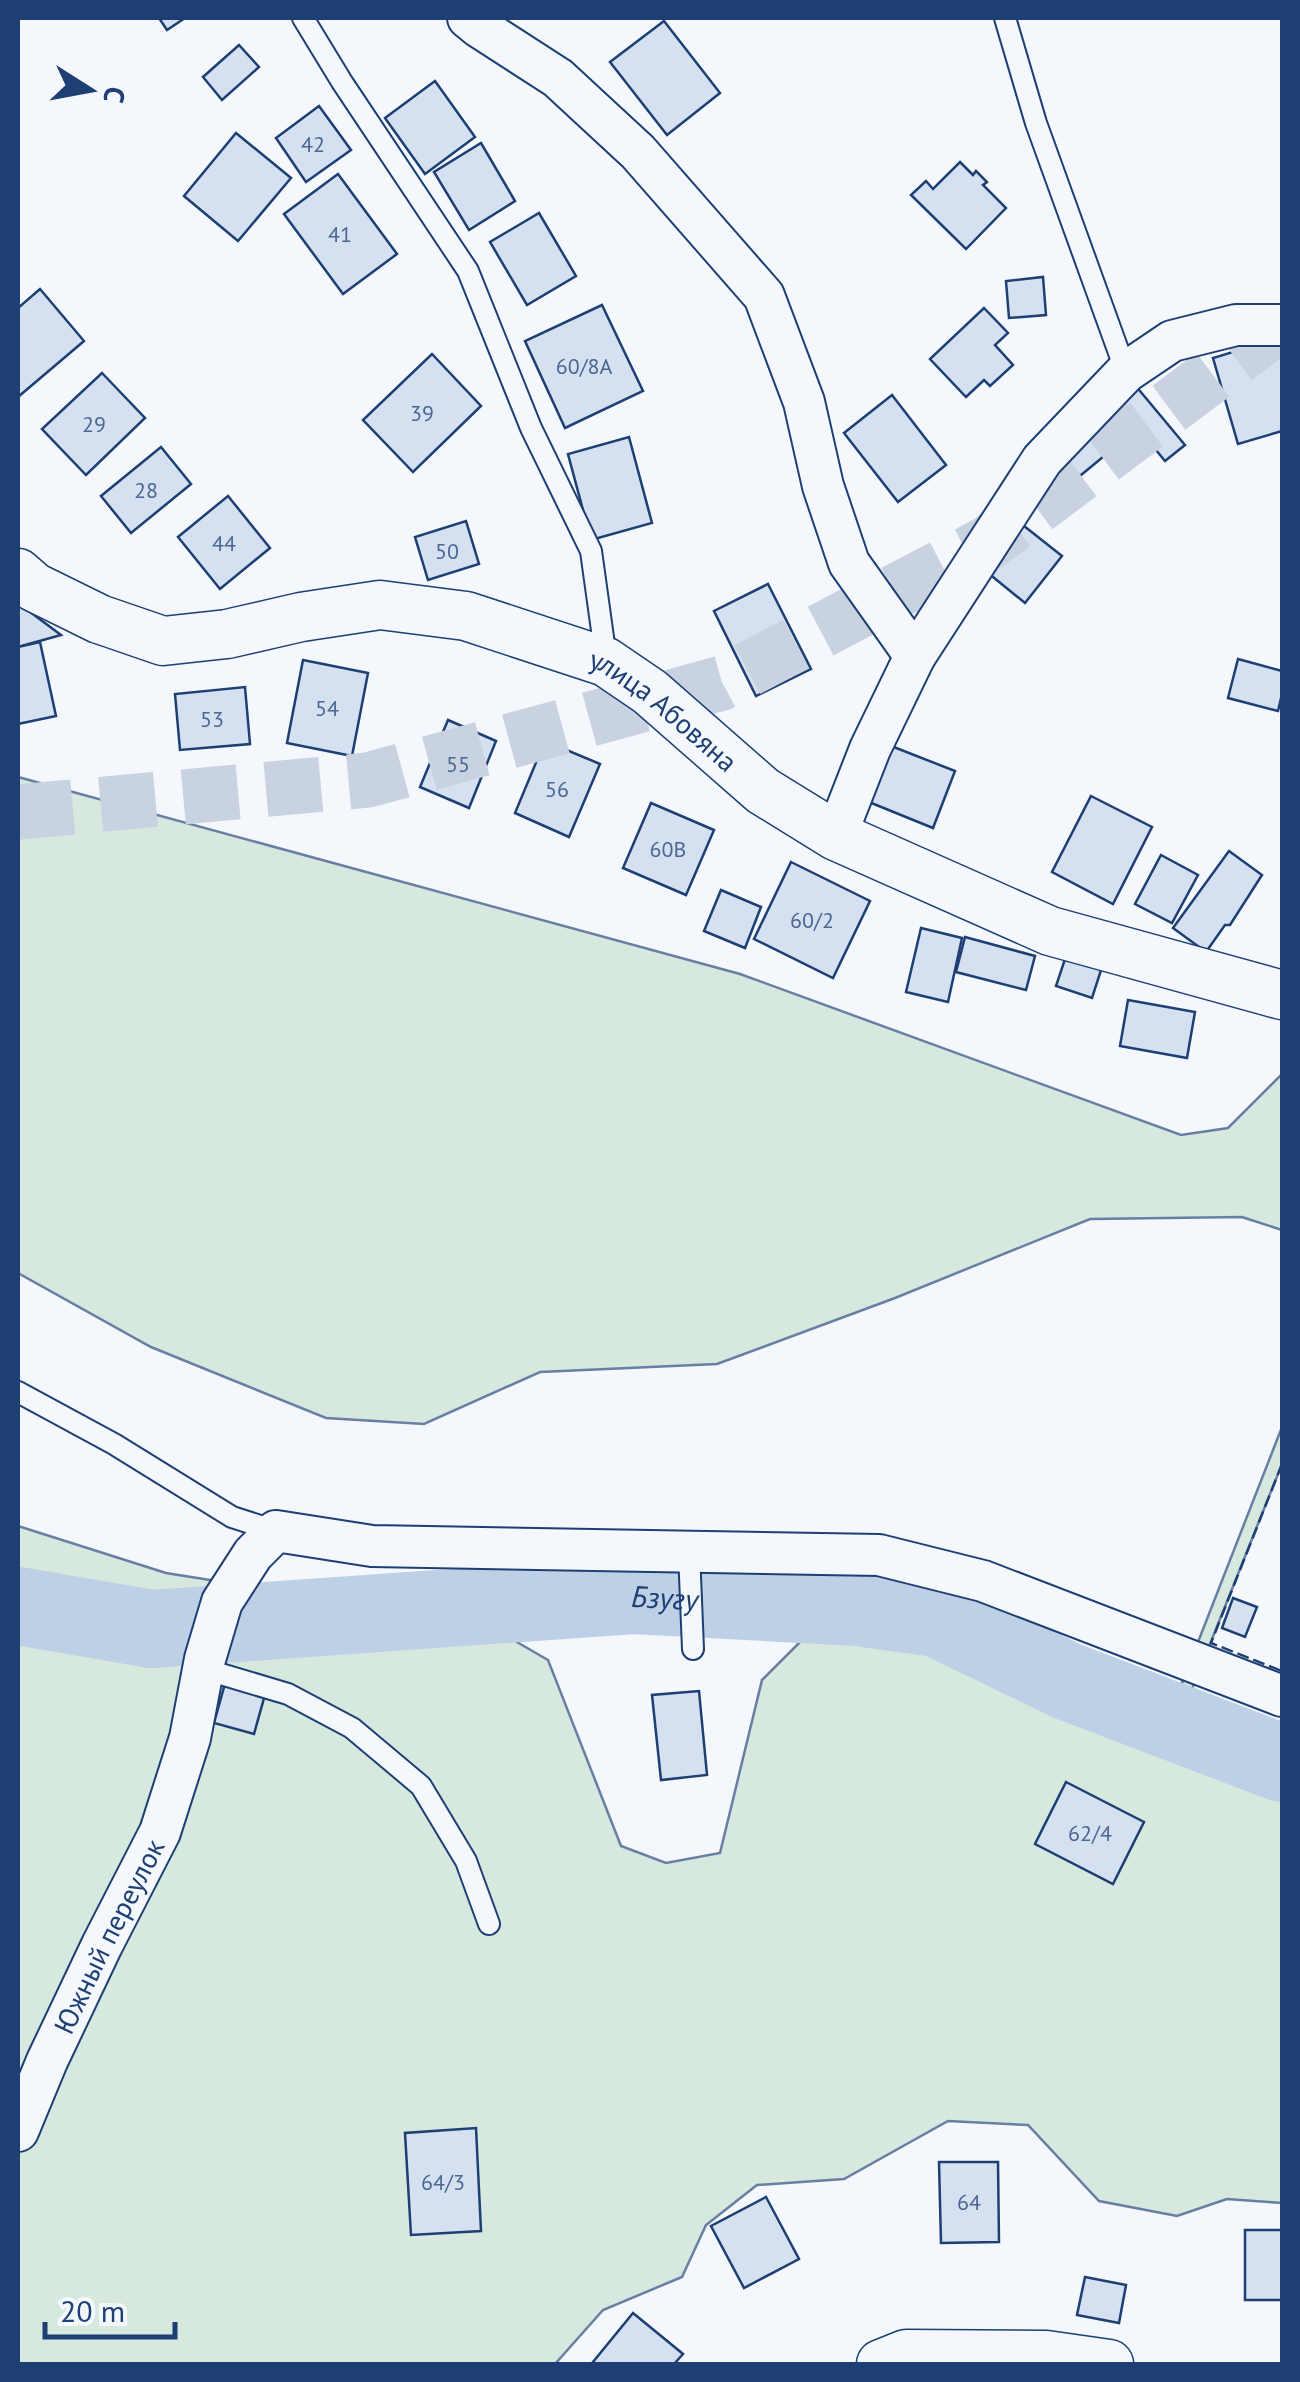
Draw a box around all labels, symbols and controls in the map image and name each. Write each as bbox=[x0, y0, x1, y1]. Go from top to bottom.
north arrow bbox=[40, 40, 140, 140]
text: С bbox=[95, 84, 135, 106]
house number: 42 bbox=[301, 130, 325, 158]
house number: 41 bbox=[328, 220, 352, 248]
house number: 60/8А bbox=[556, 352, 612, 380]
house number: 39 bbox=[410, 399, 434, 427]
house number: 29 bbox=[82, 410, 106, 438]
house number: 28 bbox=[134, 476, 158, 504]
house number: 44 bbox=[212, 529, 236, 557]
house number: 50 bbox=[435, 537, 459, 565]
street label: улица Абовяна bbox=[585, 639, 746, 779]
house number: 54 bbox=[315, 694, 339, 722]
house number: 53 bbox=[200, 705, 224, 733]
house number: 55 bbox=[446, 750, 470, 778]
house number: 56 bbox=[545, 775, 569, 803]
house number: 60В bbox=[650, 835, 686, 863]
house number: 60/2 bbox=[790, 906, 834, 934]
water label: Бзугу bbox=[630, 1575, 701, 1618]
house number: 62/4 bbox=[1068, 1819, 1112, 1847]
street label: Южный переулок bbox=[44, 1832, 172, 2039]
house number: 64/3 bbox=[421, 2168, 465, 2196]
house number: 64 bbox=[957, 2188, 981, 2216]
scale bar bbox=[45, 2277, 175, 2339]
text: 20 m bbox=[60, 2291, 125, 2330]

